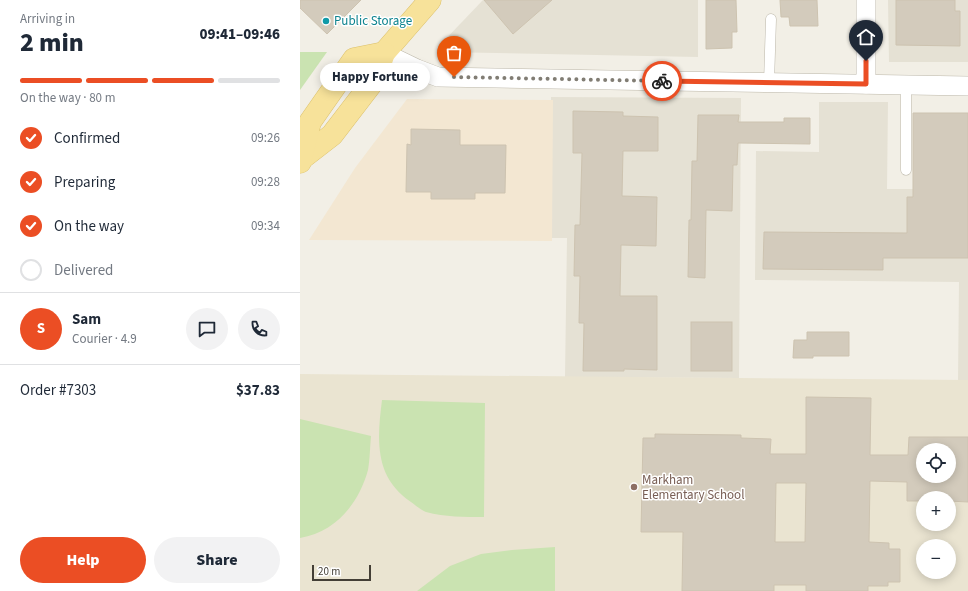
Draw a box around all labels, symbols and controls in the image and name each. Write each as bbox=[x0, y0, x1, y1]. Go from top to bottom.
text: Arriving in bbox=[20, 10, 75, 28]
place label: Public Storage bbox=[334, 12, 412, 30]
marker: Public Storage bbox=[321, 16, 331, 26]
pin bbox=[849, 20, 883, 61]
text: 2 min bbox=[20, 24, 84, 61]
text: 09:41–09:46 bbox=[199, 24, 280, 45]
icon: home bbox=[855, 26, 877, 48]
pin bbox=[437, 36, 471, 77]
icon: bag bbox=[443, 42, 465, 64]
courier bbox=[642, 61, 682, 101]
callout: Happy Fortune bbox=[320, 63, 430, 91]
text: Happy Fortune bbox=[332, 68, 418, 86]
icon: bike bbox=[651, 70, 673, 92]
text: On the way · 80 m bbox=[20, 89, 115, 107]
icon: check bbox=[20, 127, 42, 149]
text: Confirmed bbox=[54, 128, 120, 149]
text: 09:26 bbox=[251, 129, 280, 147]
icon: check bbox=[20, 171, 42, 193]
text: Preparing bbox=[54, 172, 115, 193]
text: 09:28 bbox=[251, 173, 280, 191]
icon: check bbox=[20, 215, 42, 237]
text: On the way bbox=[54, 216, 124, 237]
text: 09:34 bbox=[251, 217, 280, 235]
text: Delivered bbox=[54, 260, 113, 281]
button: chat bbox=[186, 308, 228, 350]
button: phone bbox=[238, 308, 280, 350]
text: Sam bbox=[72, 309, 101, 330]
text: S bbox=[37, 318, 45, 339]
text: Courier · 4.9 bbox=[72, 330, 137, 348]
text: Order #7303 bbox=[20, 380, 96, 401]
text: $37.83 bbox=[236, 380, 280, 401]
map controls bbox=[916, 443, 956, 579]
button: locate bbox=[916, 443, 956, 483]
place label: Markham Elementary School bbox=[642, 471, 744, 504]
marker: Markham Elementary School bbox=[629, 482, 639, 492]
button: + bbox=[916, 491, 956, 531]
button: Help bbox=[20, 537, 146, 583]
button: Share bbox=[154, 537, 280, 583]
button: − bbox=[916, 539, 956, 579]
scale bar bbox=[312, 563, 371, 582]
text: 20 m bbox=[318, 564, 340, 579]

